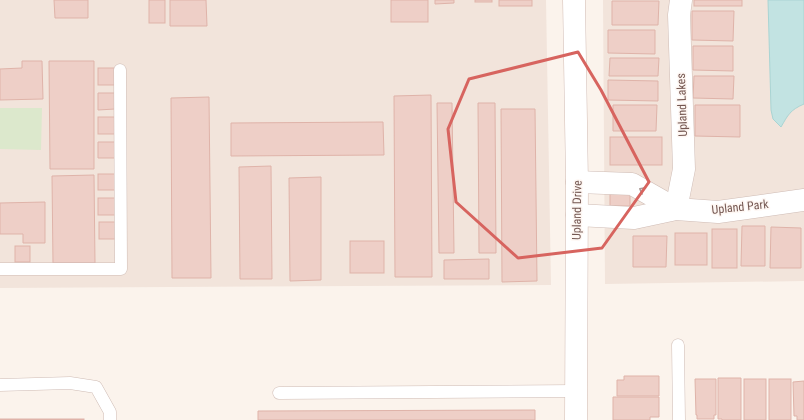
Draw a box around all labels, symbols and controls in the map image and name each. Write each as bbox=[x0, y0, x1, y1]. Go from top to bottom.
street label: Upland Lakes bbox=[674, 73, 690, 137]
street label: Upland Drive bbox=[569, 180, 585, 240]
one-way arrow bbox=[638, 187, 646, 194]
street label: Upland Park bbox=[711, 197, 770, 217]

